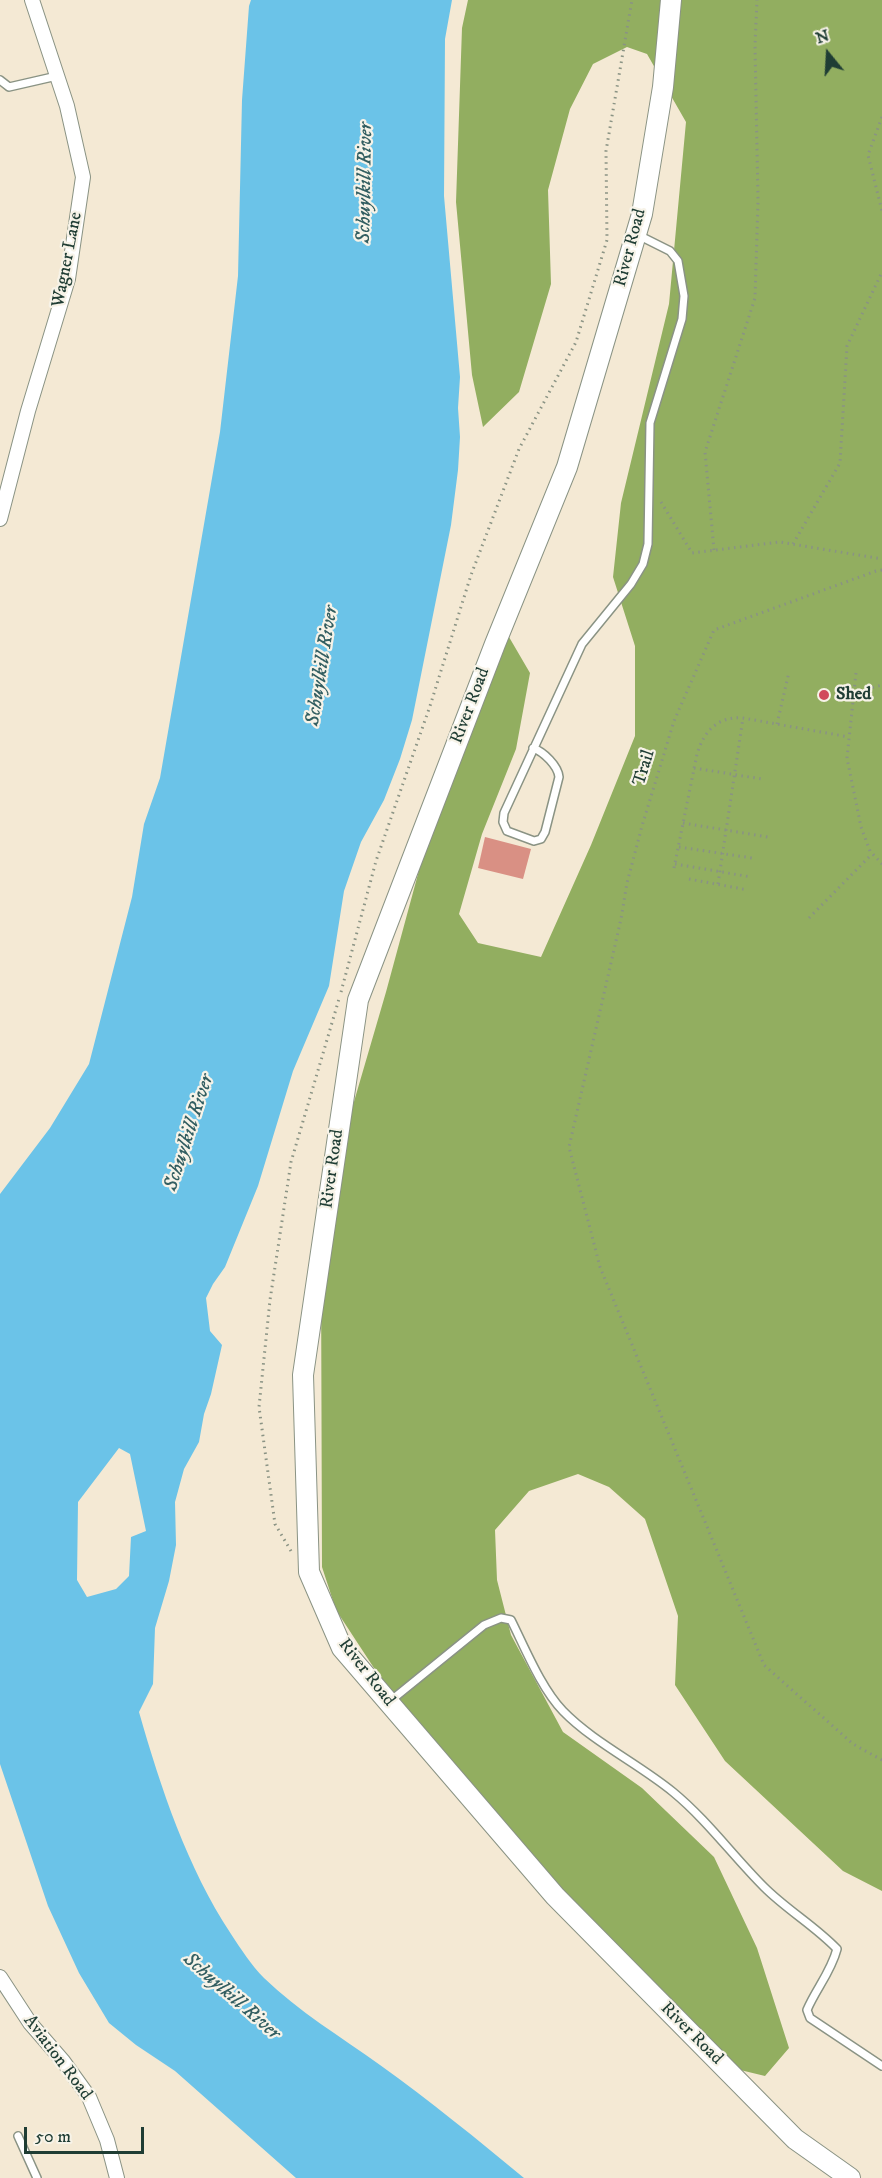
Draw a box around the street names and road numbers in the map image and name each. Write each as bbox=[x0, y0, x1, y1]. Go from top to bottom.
street label: River Road bbox=[610, 207, 652, 289]
street label: Wagner Lane bbox=[48, 211, 88, 309]
street label: River Road bbox=[447, 665, 495, 747]
street label: Trail bbox=[629, 748, 661, 788]
street label: River Road bbox=[317, 1128, 349, 1210]
street label: River Road bbox=[333, 1635, 399, 1711]
street label: River Road bbox=[655, 1998, 727, 2070]
street label: Aviation Road bbox=[18, 2011, 96, 2105]

